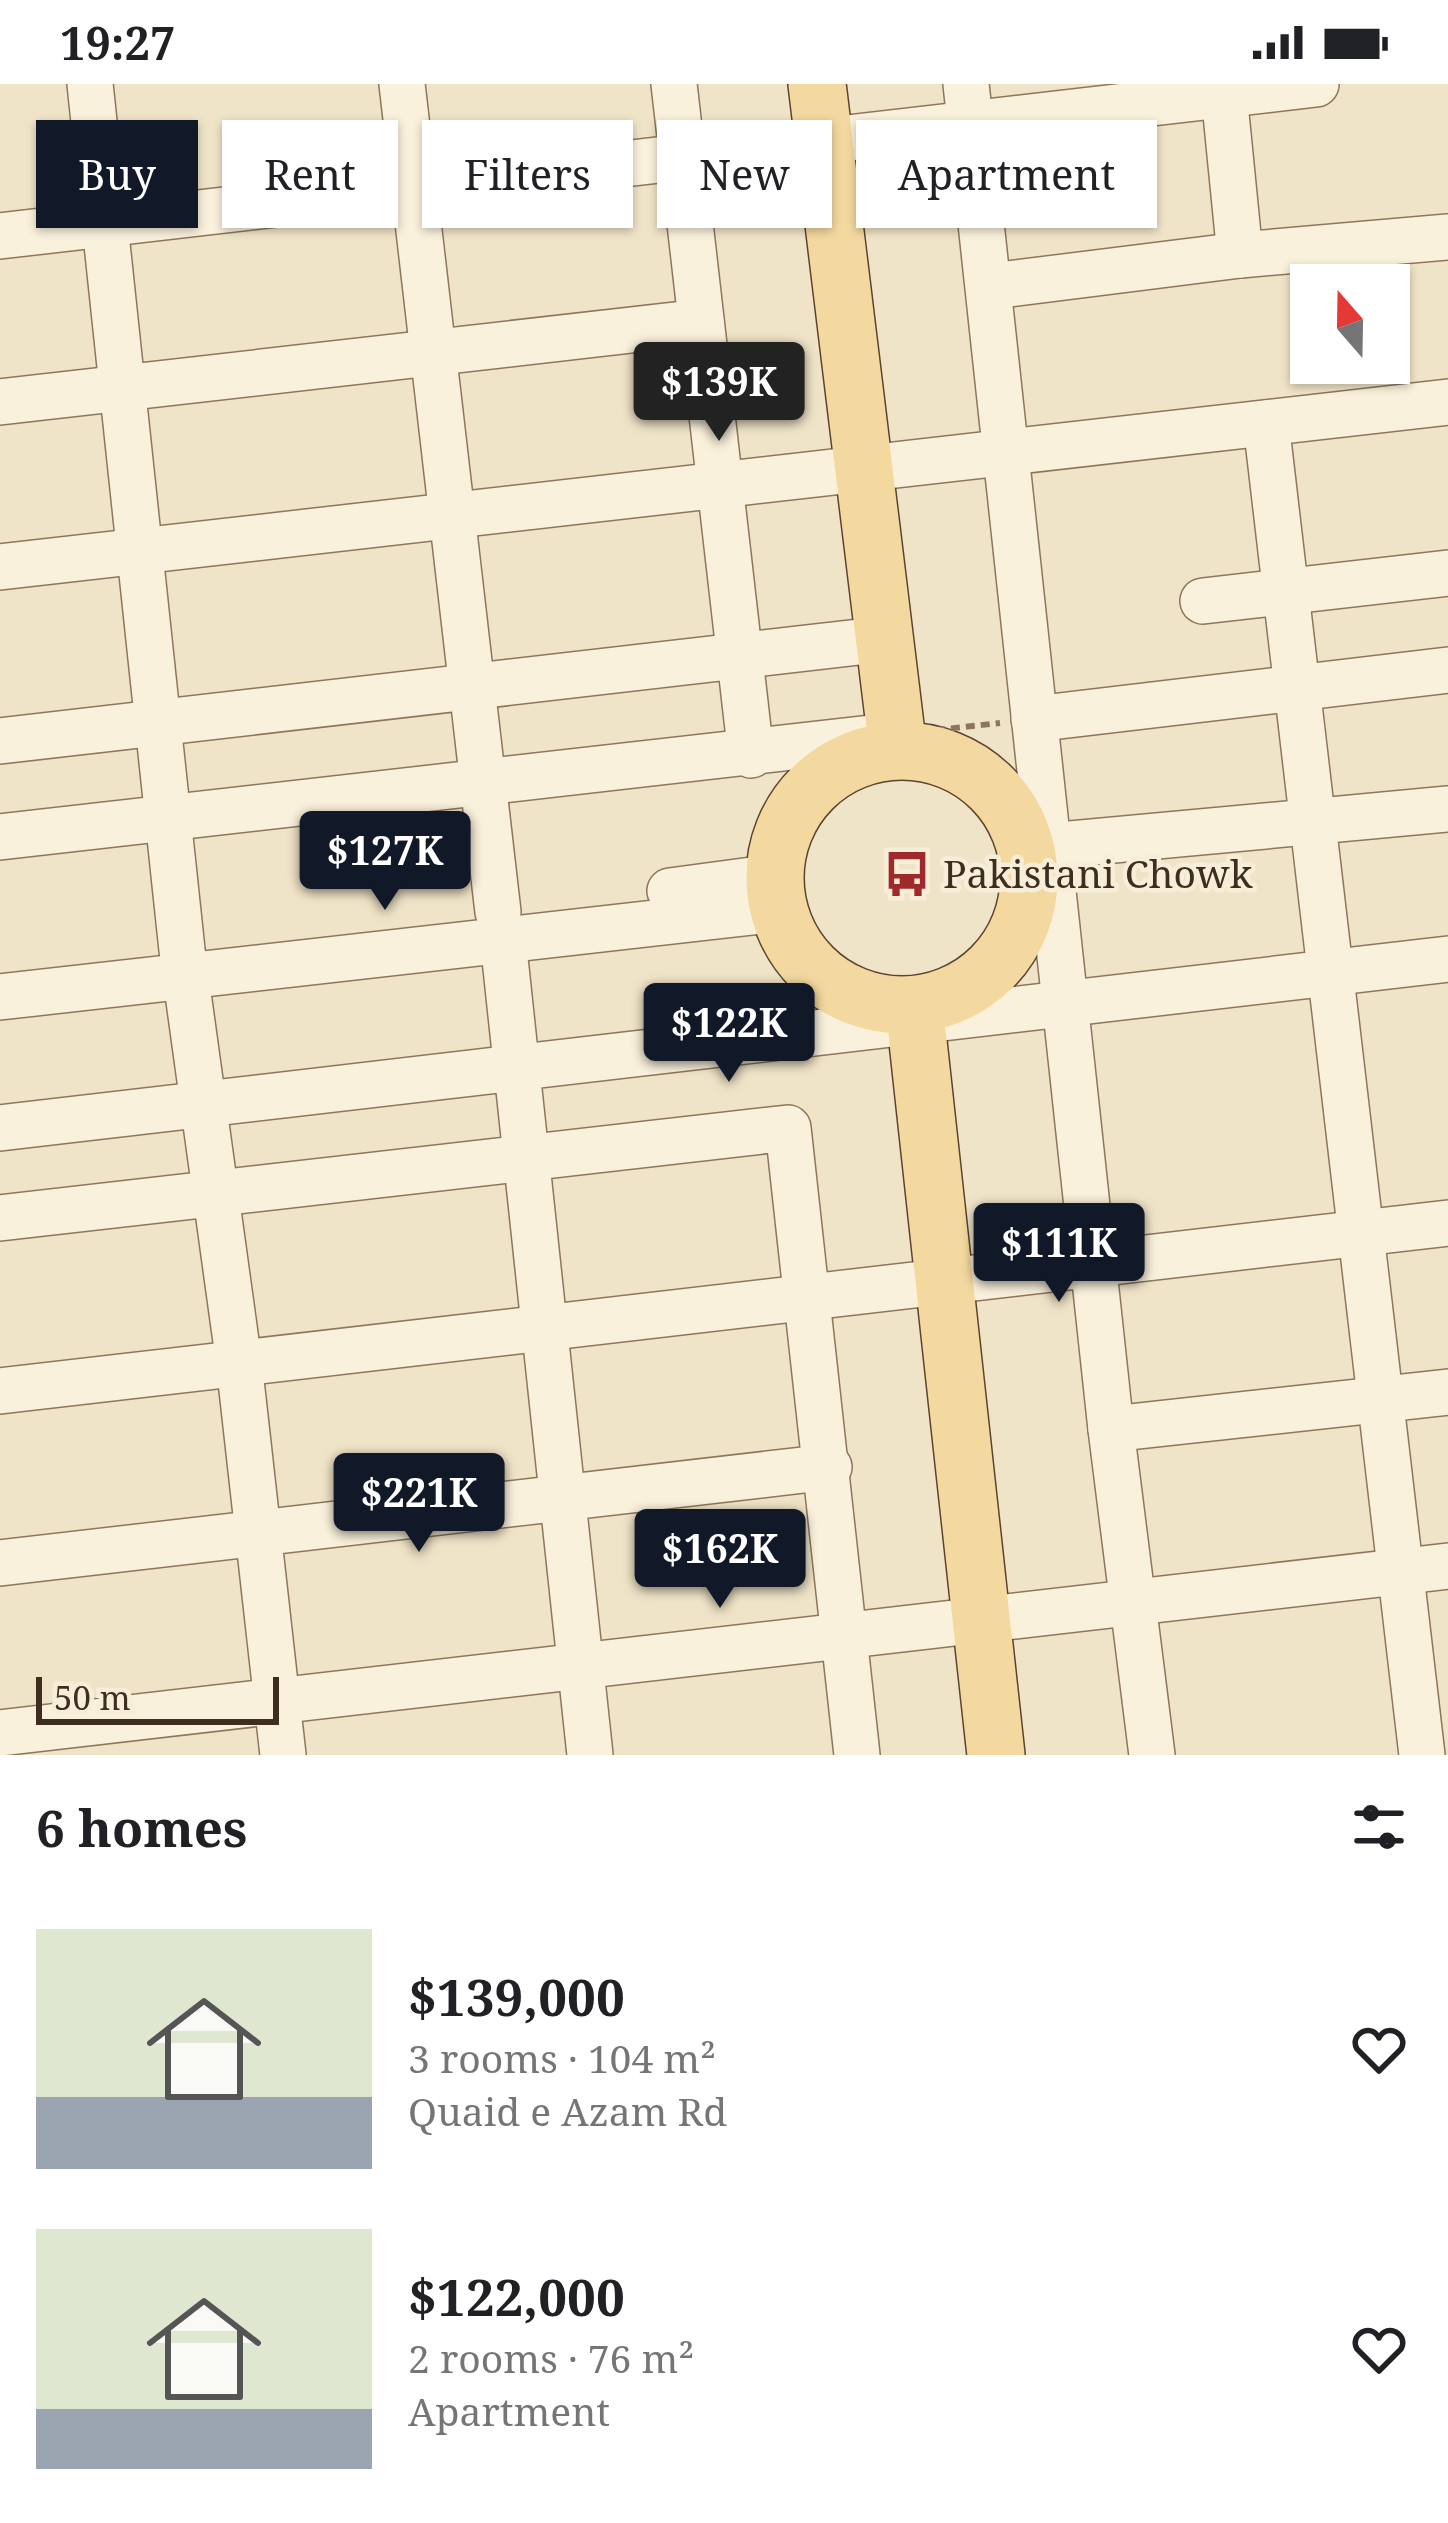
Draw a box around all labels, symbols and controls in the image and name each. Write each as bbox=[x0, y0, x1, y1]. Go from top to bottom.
text: 19:27 bbox=[60, 12, 175, 73]
chip: Buy bbox=[36, 120, 198, 228]
chip: Rent bbox=[222, 120, 398, 228]
chip: Filters bbox=[422, 120, 633, 228]
chip: New bbox=[657, 120, 832, 228]
chip: Apartment bbox=[856, 120, 1157, 228]
north arrow bbox=[1290, 264, 1410, 384]
map controls bbox=[1290, 264, 1410, 384]
pin: $139K bbox=[635, 342, 803, 444]
text: $139K bbox=[661, 354, 777, 407]
pin: $127K bbox=[301, 811, 469, 913]
text: $127K bbox=[327, 823, 443, 876]
place label: Pakistani Chowk bbox=[943, 846, 1253, 899]
bus stop icon: Pakistani Chowk bbox=[882, 849, 932, 899]
pin: $122K bbox=[645, 983, 813, 1085]
text: $122K bbox=[671, 995, 787, 1048]
pin: $111K bbox=[975, 1203, 1143, 1305]
text: $111K bbox=[1001, 1215, 1117, 1268]
pin: $221K bbox=[335, 1453, 503, 1555]
text: $221K bbox=[361, 1465, 477, 1518]
pin: $162K bbox=[636, 1509, 804, 1611]
text: $162K bbox=[662, 1521, 778, 1574]
scale bar bbox=[36, 1671, 279, 1724]
text: 50 m bbox=[54, 1675, 131, 1720]
text: 6 homes bbox=[36, 1792, 247, 1862]
icon: filters bbox=[1346, 1794, 1412, 1860]
text: $139,000 bbox=[408, 1961, 625, 2031]
icon: home bbox=[132, 1977, 276, 2121]
icon: heart bbox=[1346, 2016, 1412, 2082]
text: 3 rooms · 104 m² bbox=[408, 2031, 716, 2084]
text: Quaid e Azam Rd bbox=[408, 2084, 727, 2137]
text: $122,000 bbox=[408, 2261, 625, 2331]
icon: home bbox=[132, 2277, 276, 2421]
icon: heart bbox=[1346, 2316, 1412, 2382]
text: 2 rooms · 76 m² bbox=[408, 2331, 694, 2384]
text: Apartment bbox=[408, 2384, 610, 2437]

